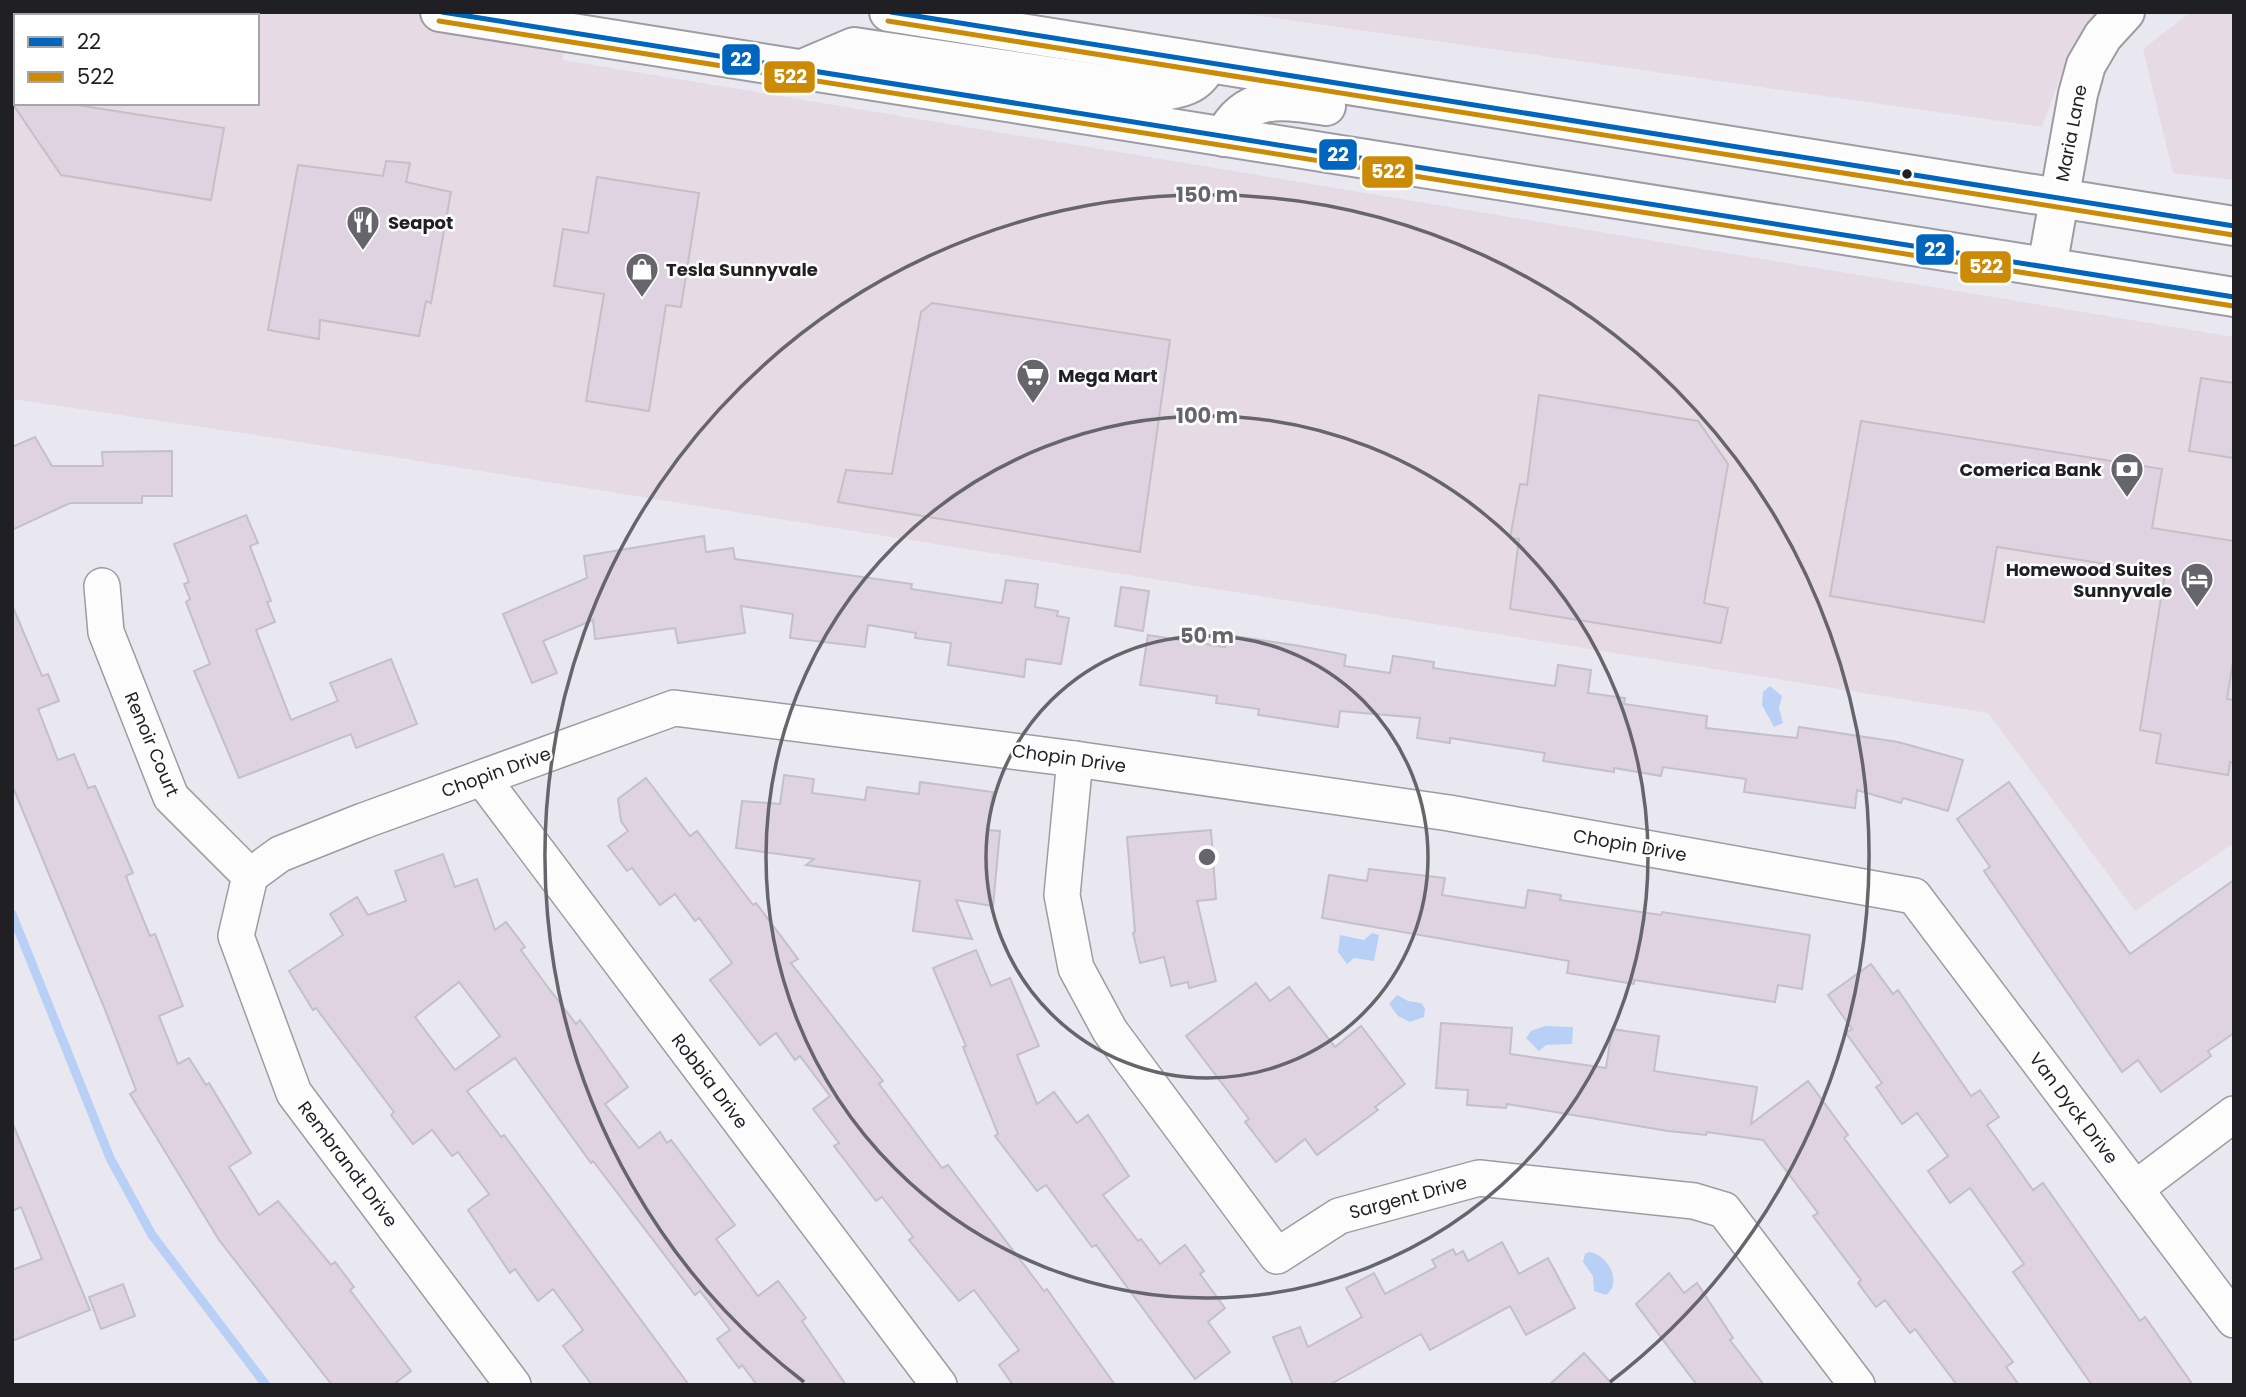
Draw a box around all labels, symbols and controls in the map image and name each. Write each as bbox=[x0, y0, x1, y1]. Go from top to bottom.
legend bbox=[14, 14, 259, 105]
text: 22 bbox=[77, 27, 101, 56]
line badge: 22 bbox=[721, 43, 761, 76]
text: 22 bbox=[730, 46, 752, 73]
line badge: 522 bbox=[763, 60, 816, 94]
text: 522 bbox=[77, 62, 114, 91]
text: 522 bbox=[773, 63, 807, 90]
street label: Maria Lane bbox=[2049, 82, 2093, 184]
line badge: 22 bbox=[1318, 138, 1358, 171]
text: 22 bbox=[1327, 141, 1349, 168]
line badge: 522 bbox=[1361, 155, 1414, 189]
text: 522 bbox=[1371, 158, 1405, 185]
unlabelled marker bbox=[1900, 167, 1914, 181]
text: 150 m bbox=[1176, 180, 1238, 209]
restaurant icon: Seapot bbox=[344, 203, 382, 252]
place label: Seapot bbox=[388, 210, 453, 235]
line badge: 22 bbox=[1915, 233, 1955, 266]
text: 22 bbox=[1924, 236, 1946, 263]
shop icon: Tesla Sunnyvale bbox=[623, 250, 661, 299]
line badge: 522 bbox=[1959, 250, 2012, 284]
text: 522 bbox=[1969, 253, 2003, 280]
place label: Tesla Sunnyvale bbox=[666, 257, 818, 282]
supermarket icon: Mega Mart bbox=[1014, 356, 1052, 405]
place label: Mega Mart bbox=[1058, 363, 1158, 388]
text: 100 m bbox=[1176, 401, 1238, 430]
bank icon: Comerica Bank bbox=[2108, 450, 2146, 499]
place label: Comerica Bank bbox=[1959, 457, 2103, 482]
place label: Homewood Suites Sunnyvale bbox=[2006, 557, 2172, 603]
hotel icon: Homewood Suites Sunnyvale bbox=[2178, 560, 2216, 609]
text: 50 m bbox=[1180, 621, 1234, 650]
street label: Renoir Court bbox=[119, 688, 185, 800]
street label: Chopin Drive bbox=[1010, 738, 1128, 778]
street label: Chopin Drive bbox=[438, 741, 554, 803]
street label: Chopin Drive bbox=[1571, 823, 1689, 867]
centre of rings bbox=[1195, 845, 1219, 869]
street label: Robbia Drive bbox=[666, 1028, 754, 1134]
street label: Van Dyck Drive bbox=[2024, 1047, 2124, 1169]
street label: Rembrandt Drive bbox=[292, 1096, 404, 1232]
street label: Sargent Drive bbox=[1346, 1169, 1470, 1225]

